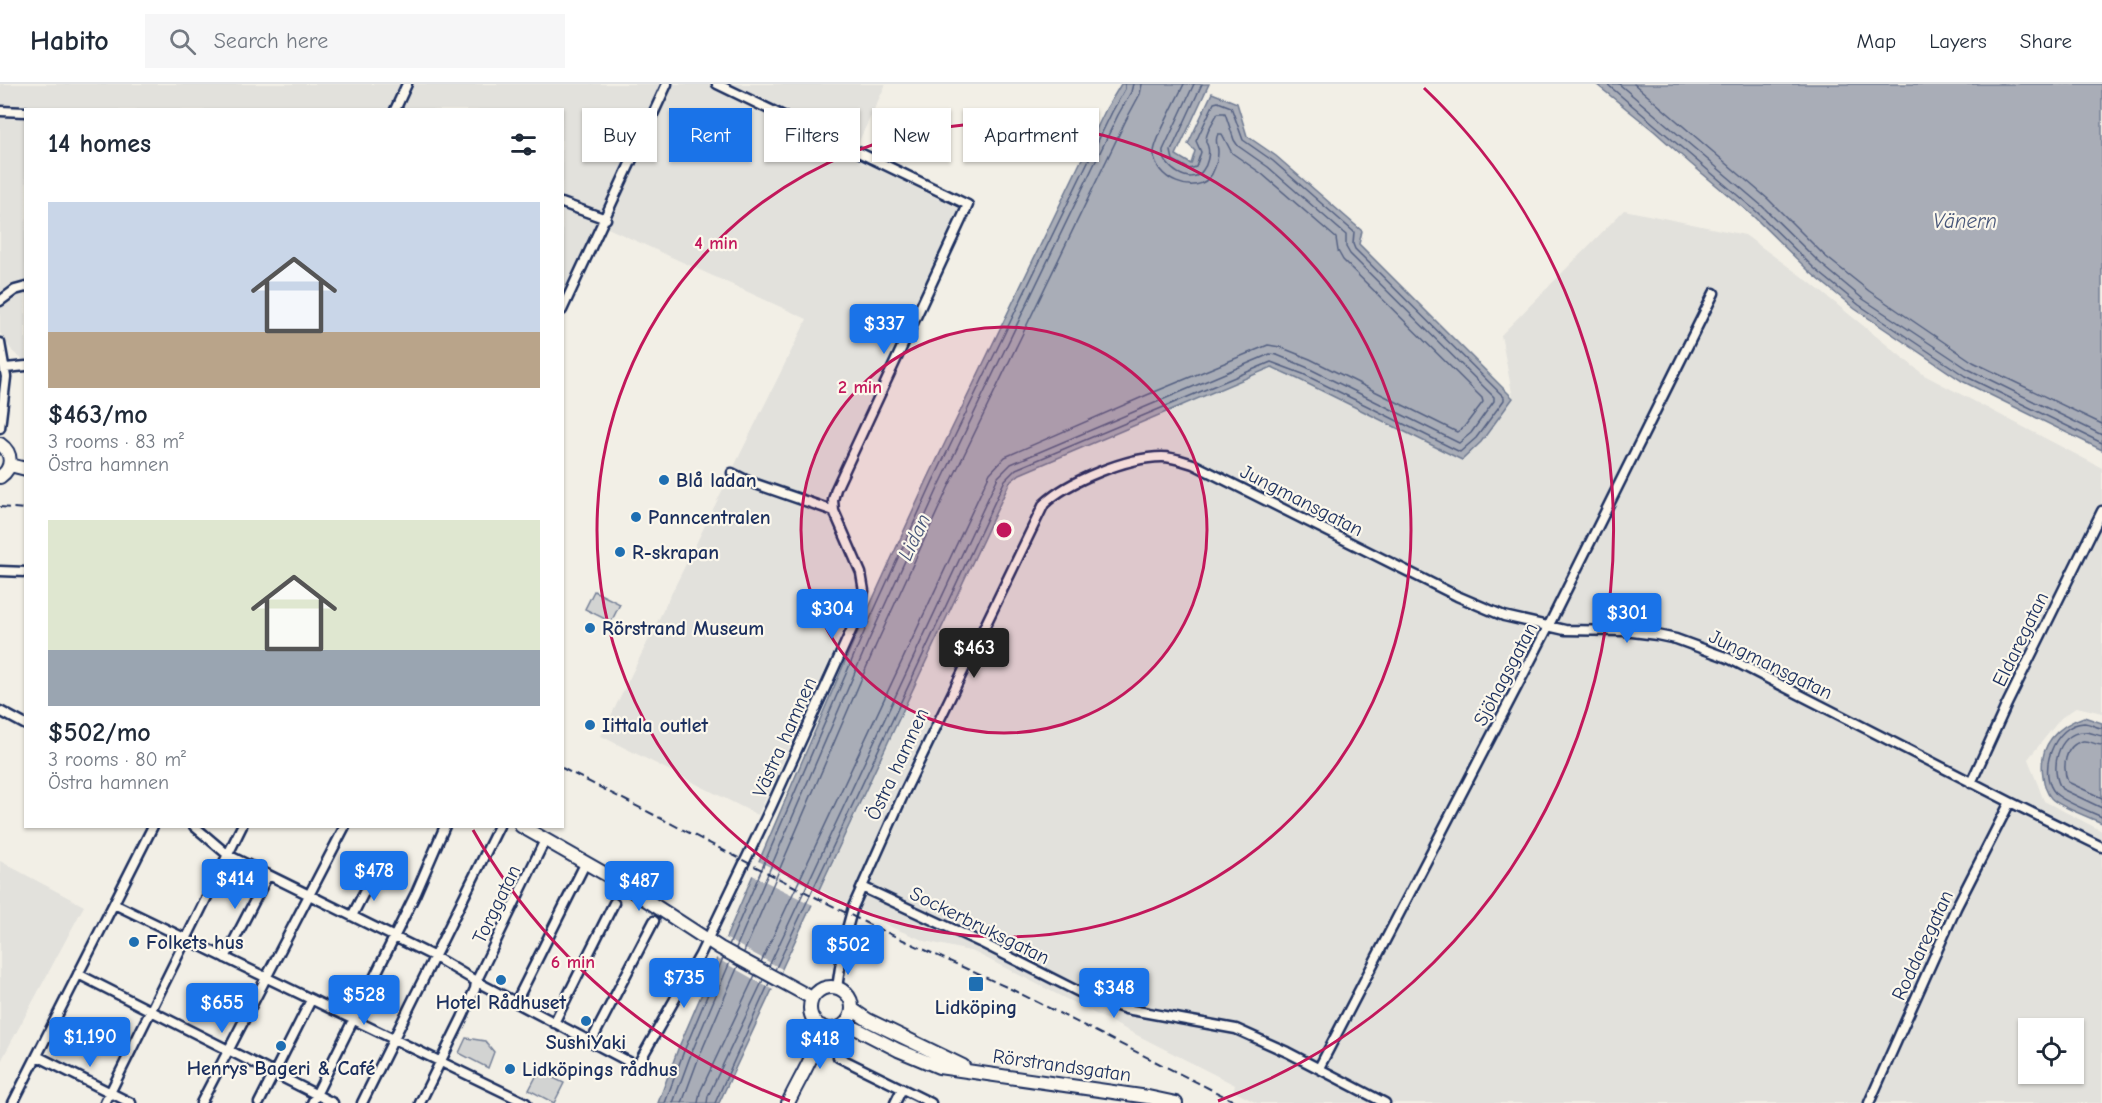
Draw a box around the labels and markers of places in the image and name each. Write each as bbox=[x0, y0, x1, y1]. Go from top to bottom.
pin: $337 bbox=[848, 304, 920, 355]
place label: Blå ladan bbox=[676, 469, 757, 492]
marker: Blå ladan bbox=[657, 473, 671, 487]
place label: Panncentralen bbox=[648, 506, 771, 529]
marker: Panncentralen bbox=[629, 510, 643, 524]
centre of rings bbox=[994, 520, 1014, 540]
place label: R-skrapan bbox=[632, 541, 719, 564]
marker: R-skrapan bbox=[613, 545, 627, 559]
pin: $304 bbox=[796, 589, 868, 640]
pin: $301 bbox=[1591, 593, 1663, 644]
place label: Rörstrand Museum bbox=[602, 617, 764, 640]
marker: Rörstrand Museum bbox=[583, 621, 597, 635]
pin: $463 bbox=[938, 628, 1010, 679]
place label: Iittala outlet bbox=[602, 714, 709, 737]
marker: Iittala outlet bbox=[583, 718, 597, 732]
pin: $478 bbox=[338, 851, 410, 902]
pin: $414 bbox=[199, 859, 271, 910]
pin: $487 bbox=[603, 861, 675, 912]
pin: $502 bbox=[812, 925, 884, 976]
place label: Folkets hus bbox=[146, 931, 244, 954]
marker: Folkets hus bbox=[127, 935, 141, 949]
pin: $735 bbox=[648, 958, 720, 1009]
pin: $348 bbox=[1078, 968, 1150, 1019]
marker: Hotel Rådhuset bbox=[494, 973, 508, 987]
pin: $528 bbox=[328, 975, 400, 1026]
marker: Lidköping bbox=[967, 975, 985, 993]
pin: $655 bbox=[186, 983, 258, 1034]
place label: Hotel Rådhuset bbox=[436, 991, 567, 1014]
place label: Lidköping bbox=[935, 996, 1017, 1019]
marker: SushiYaki bbox=[579, 1014, 593, 1028]
pin: $1,190 bbox=[41, 1017, 139, 1068]
pin: $418 bbox=[784, 1019, 856, 1070]
place label: SushiYaki bbox=[546, 1031, 626, 1054]
marker: Henrys Bageri & Café bbox=[274, 1039, 288, 1053]
place label: Henrys Bageri & Café bbox=[187, 1057, 375, 1080]
place label: Lidköpings rådhus bbox=[522, 1058, 678, 1081]
marker: Lidköpings rådhus bbox=[503, 1062, 517, 1076]

